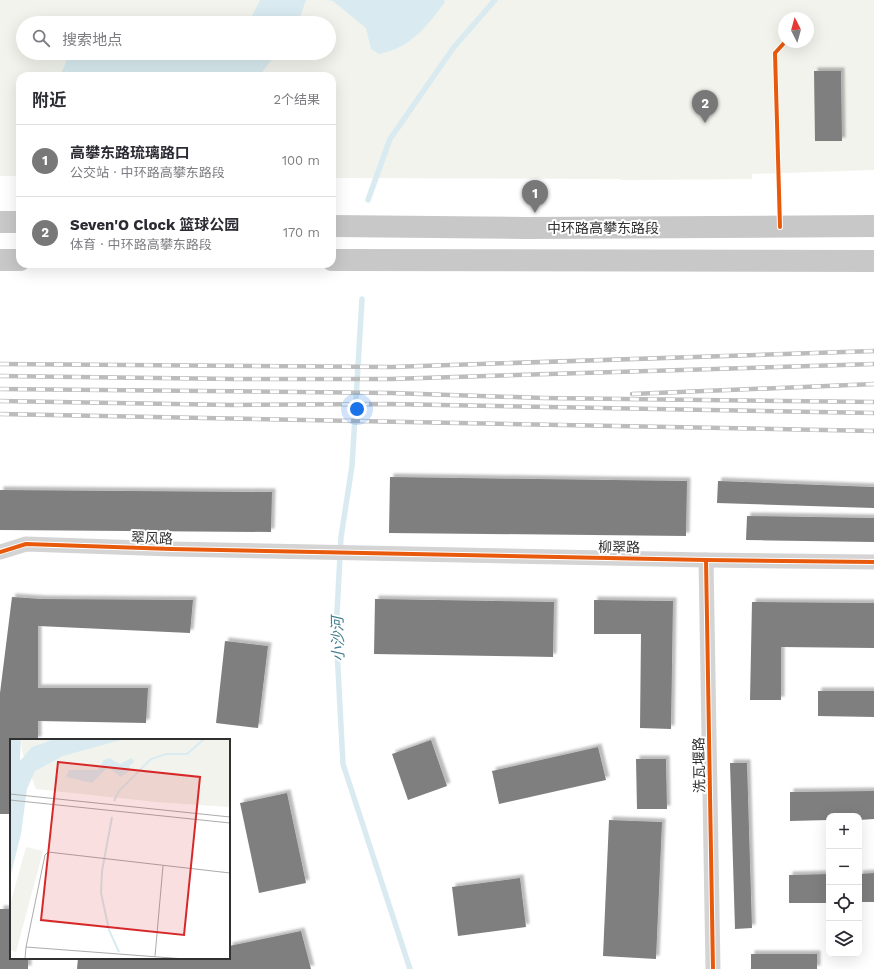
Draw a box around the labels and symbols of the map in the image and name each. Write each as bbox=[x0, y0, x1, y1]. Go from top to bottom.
north arrow bbox=[778, 12, 814, 48]
pin: 2 bbox=[692, 90, 718, 123]
pin: 1 bbox=[522, 180, 548, 213]
street label: 中环路高攀东路段 bbox=[547, 220, 659, 236]
your location bbox=[347, 399, 367, 419]
street label: 翠风路 bbox=[131, 529, 173, 547]
street label: 柳翠路 bbox=[598, 539, 640, 555]
water label: 小沙河 bbox=[329, 613, 347, 662]
street label: 洗瓦堰路 bbox=[691, 737, 707, 793]
inset map bbox=[10, 739, 230, 959]

